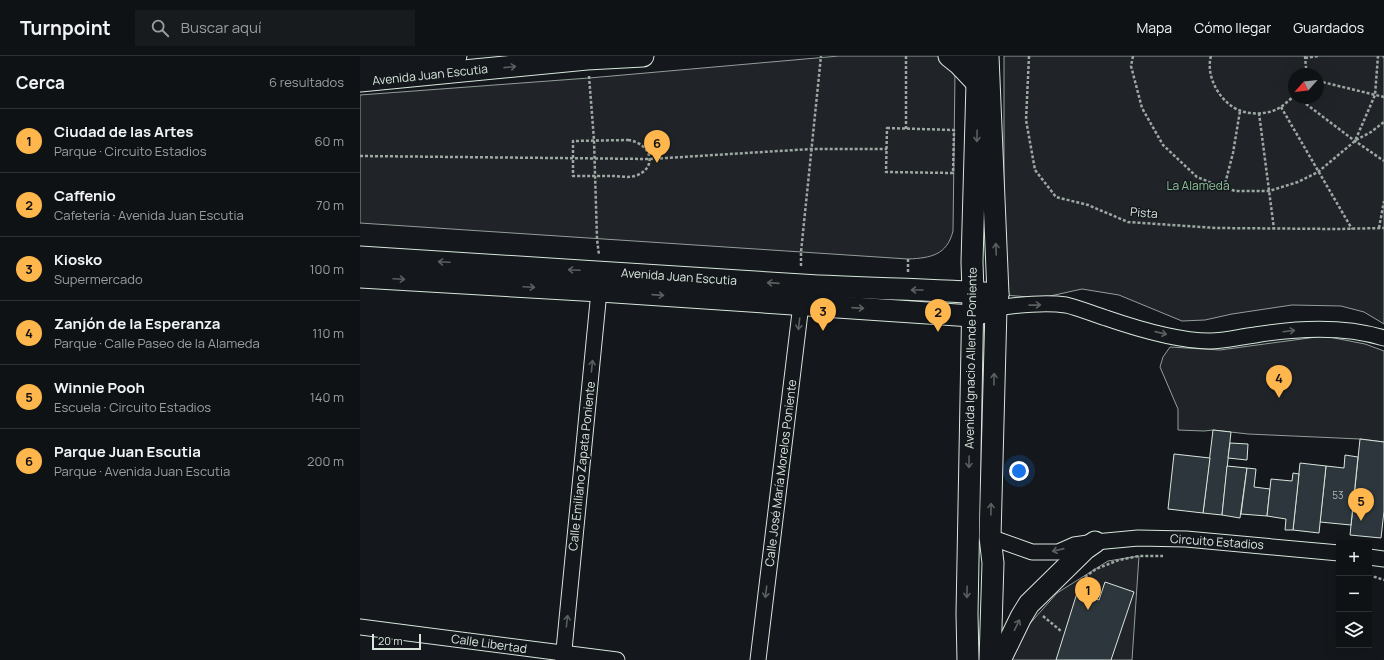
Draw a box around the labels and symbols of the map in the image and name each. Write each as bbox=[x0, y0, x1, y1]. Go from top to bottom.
street label: Avenida Juan Escutia bbox=[371, 60, 489, 89]
one-way arrow bbox=[503, 63, 516, 70]
north arrow bbox=[1288, 68, 1324, 104]
one-way arrow bbox=[973, 129, 981, 142]
pin: 6 bbox=[644, 130, 670, 163]
park label: La Alameda bbox=[1166, 177, 1230, 194]
street label: Pista bbox=[1129, 203, 1159, 222]
one-way arrow bbox=[992, 243, 1000, 256]
one-way arrow bbox=[438, 259, 451, 266]
street label: Avenida Juan Escutia bbox=[621, 264, 737, 289]
one-way arrow bbox=[568, 266, 581, 273]
street label: Avenida Ignacio Allende Poniente bbox=[960, 267, 981, 449]
one-way arrow bbox=[392, 276, 405, 283]
one-way arrow bbox=[767, 279, 780, 286]
one-way arrow bbox=[522, 283, 535, 290]
one-way arrow bbox=[911, 286, 924, 294]
one-way arrow bbox=[651, 291, 664, 298]
pin: 3 bbox=[810, 298, 836, 331]
pin: 2 bbox=[925, 299, 951, 332]
one-way arrow bbox=[1028, 301, 1041, 309]
one-way arrow bbox=[851, 305, 864, 312]
one-way arrow bbox=[795, 317, 803, 330]
one-way arrow bbox=[1282, 327, 1295, 334]
one-way arrow bbox=[1154, 330, 1167, 337]
one-way arrow bbox=[589, 360, 596, 373]
pin: 4 bbox=[1266, 365, 1292, 398]
one-way arrow bbox=[990, 373, 998, 386]
street label: Calle José María Morelos Poniente bbox=[761, 378, 800, 567]
street label: Calle Emiliano Zapata Poniente bbox=[564, 380, 599, 552]
one-way arrow bbox=[966, 455, 973, 468]
your location bbox=[1009, 461, 1029, 481]
house number: 53 bbox=[1332, 488, 1344, 502]
pin: 5 bbox=[1348, 488, 1374, 521]
one-way arrow bbox=[987, 503, 995, 516]
street label: Circuito Estadios bbox=[1170, 530, 1265, 553]
one-way arrow bbox=[1052, 547, 1065, 555]
pin: 1 bbox=[1075, 577, 1101, 610]
one-way arrow bbox=[763, 585, 770, 598]
one-way arrow bbox=[963, 585, 971, 598]
one-way arrow bbox=[564, 615, 571, 628]
one-way arrow bbox=[1014, 619, 1021, 631]
street label: Calle Libertad bbox=[450, 630, 528, 657]
scale bar bbox=[372, 632, 421, 651]

